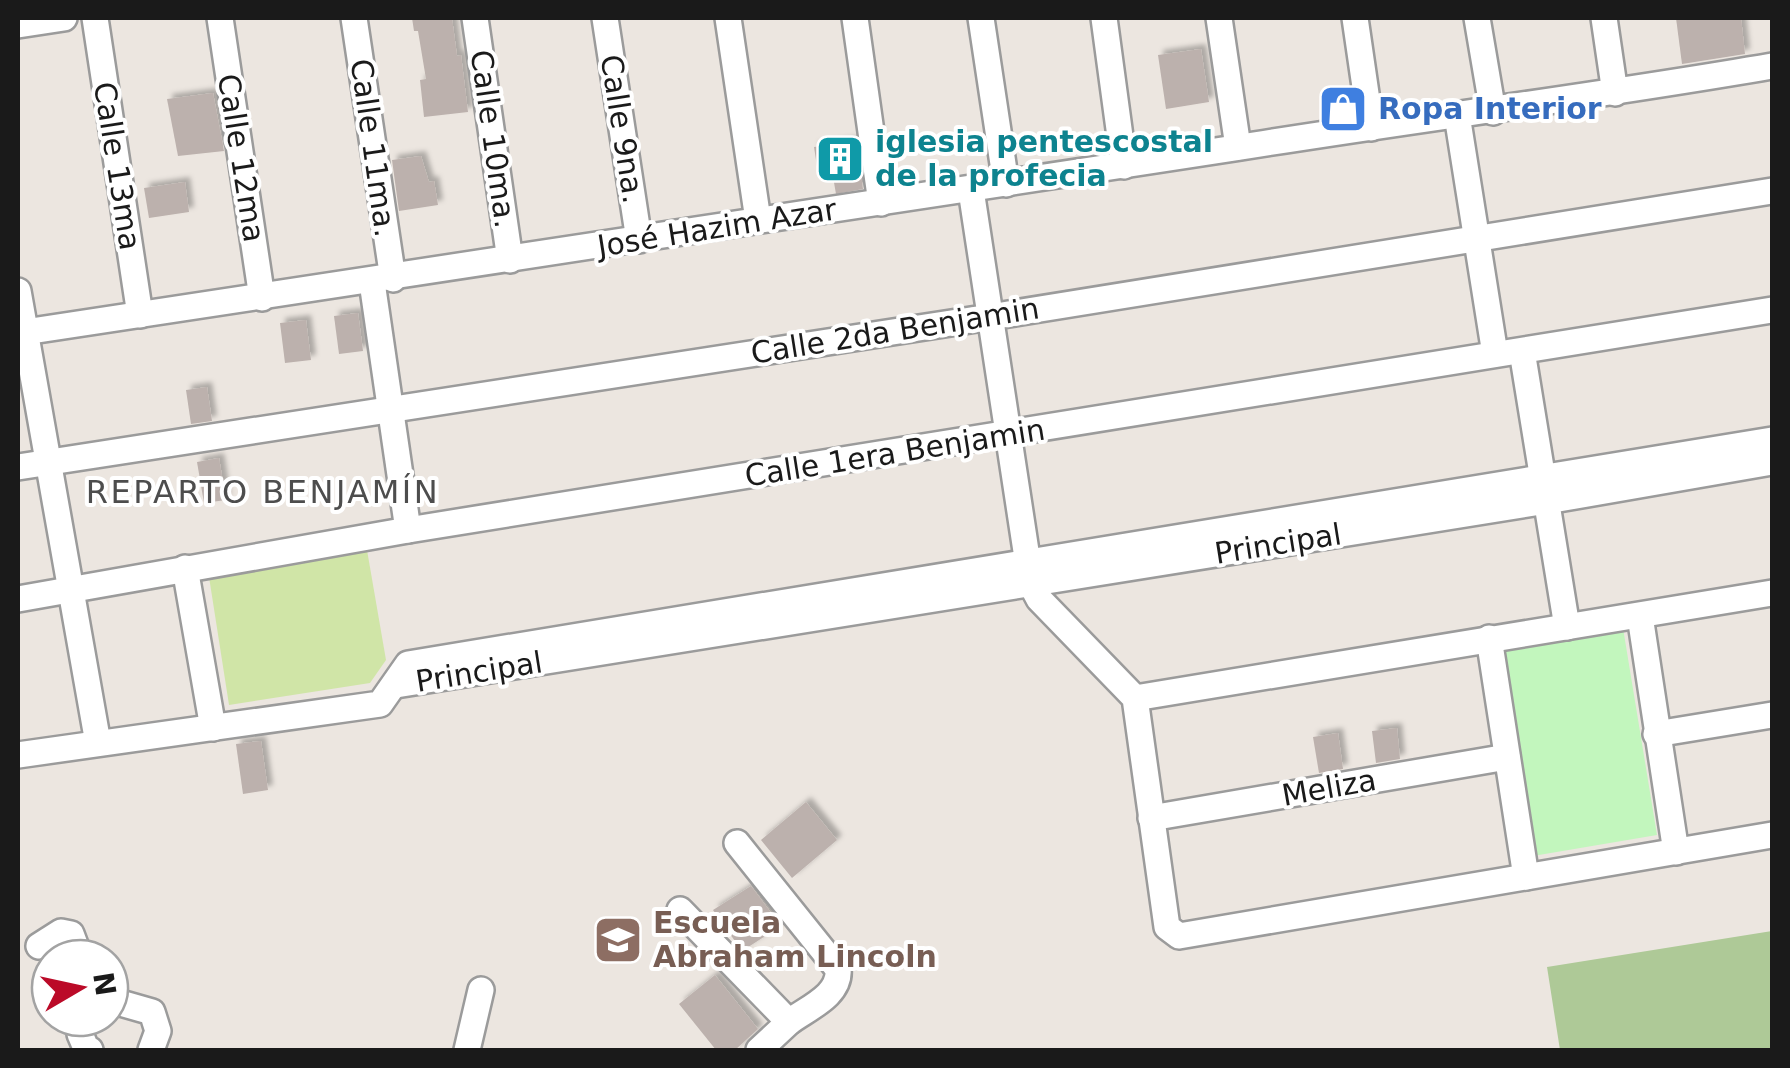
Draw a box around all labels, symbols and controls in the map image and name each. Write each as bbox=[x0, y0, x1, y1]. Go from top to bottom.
street label: Calle 10ma. bbox=[464, 48, 523, 230]
street label: Calle 9na. bbox=[593, 52, 652, 206]
street label: Calle 11ma. bbox=[344, 57, 403, 239]
street label: Calle 12ma bbox=[211, 71, 272, 245]
street label: Calle 13ma bbox=[87, 79, 148, 253]
shop icon: Ropa Interior bbox=[1317, 83, 1369, 135]
place label: Ropa Interior bbox=[1378, 91, 1602, 126]
place label: iglesia pentescostal de la profecia bbox=[875, 124, 1213, 193]
building icon: iglesia pentescostal de la profecia bbox=[814, 133, 866, 185]
street label: José Hazim Azar bbox=[593, 191, 840, 264]
street label: Calle 2da Benjamin bbox=[748, 290, 1042, 371]
street label: Calle 1era Benjamin bbox=[742, 412, 1047, 494]
district label: REPARTO BENJAMÍN bbox=[86, 473, 440, 511]
street label: Principal bbox=[1212, 516, 1344, 571]
street label: Principal bbox=[413, 644, 545, 699]
street label: Meliza bbox=[1279, 762, 1379, 813]
place label: Escuela Abraham Lincoln bbox=[653, 905, 937, 974]
school or university icon: Escuela Abraham Lincoln bbox=[592, 914, 644, 966]
north arrow bbox=[30, 938, 130, 1038]
text: N bbox=[86, 970, 122, 998]

